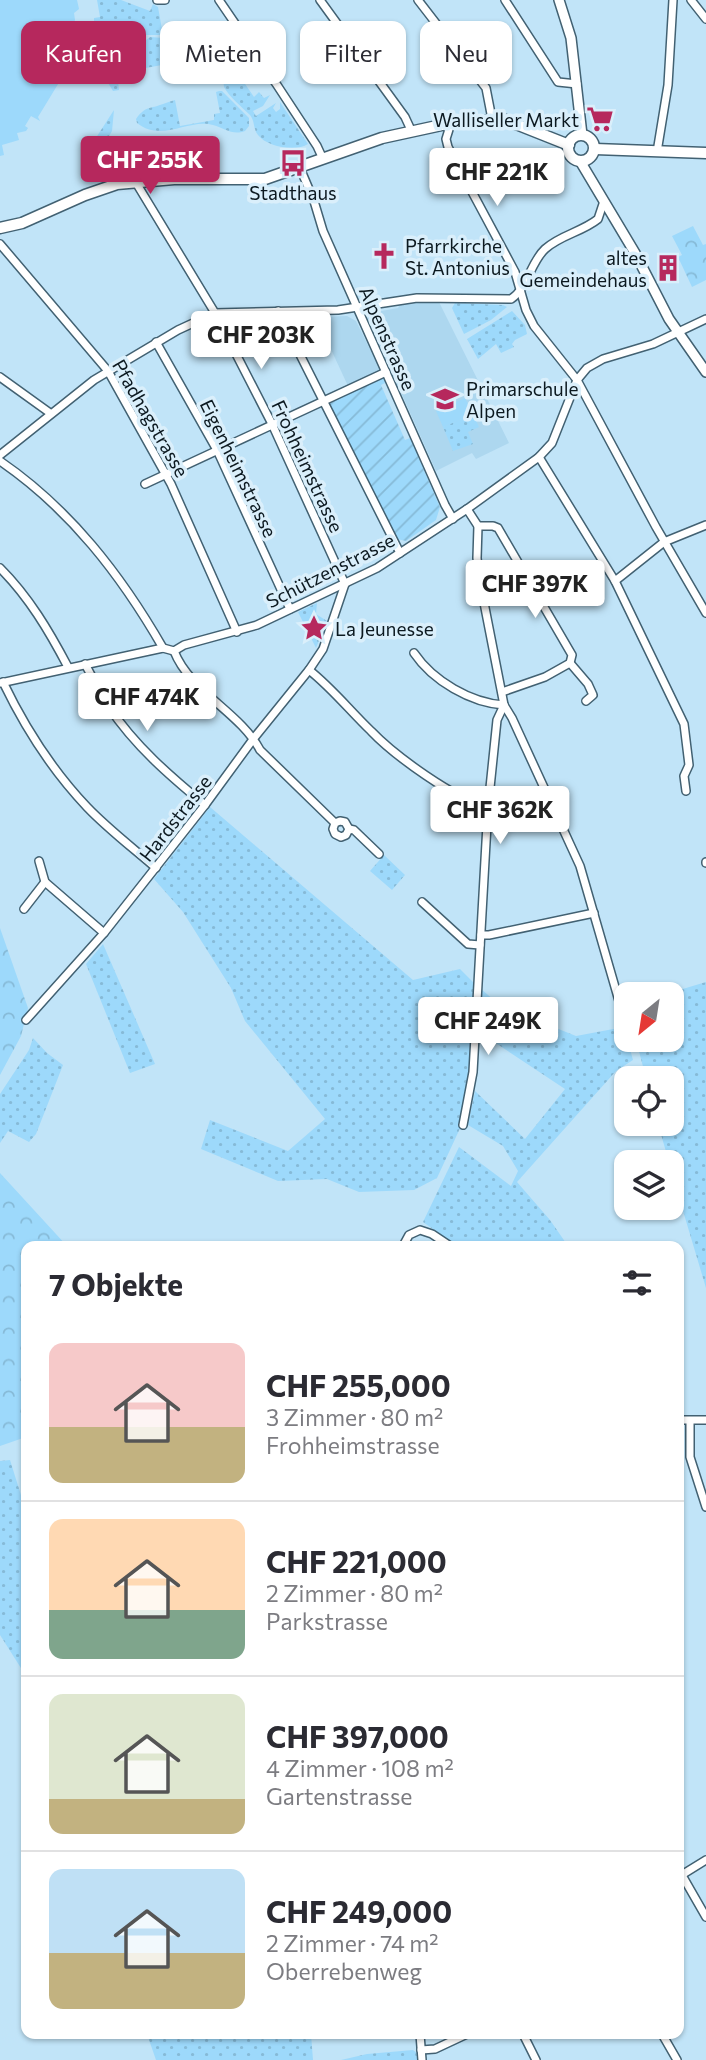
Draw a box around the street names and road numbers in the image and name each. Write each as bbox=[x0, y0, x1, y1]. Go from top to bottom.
street label: Alpenstrasse bbox=[355, 283, 421, 393]
street label: Pfadhagstrasse bbox=[108, 355, 194, 481]
street label: Eigenheimstrasse bbox=[196, 395, 282, 541]
street label: Frohheimstrasse bbox=[267, 396, 349, 536]
street label: Schützenstrasse bbox=[262, 528, 398, 612]
street label: Hardstrasse bbox=[134, 770, 216, 866]

